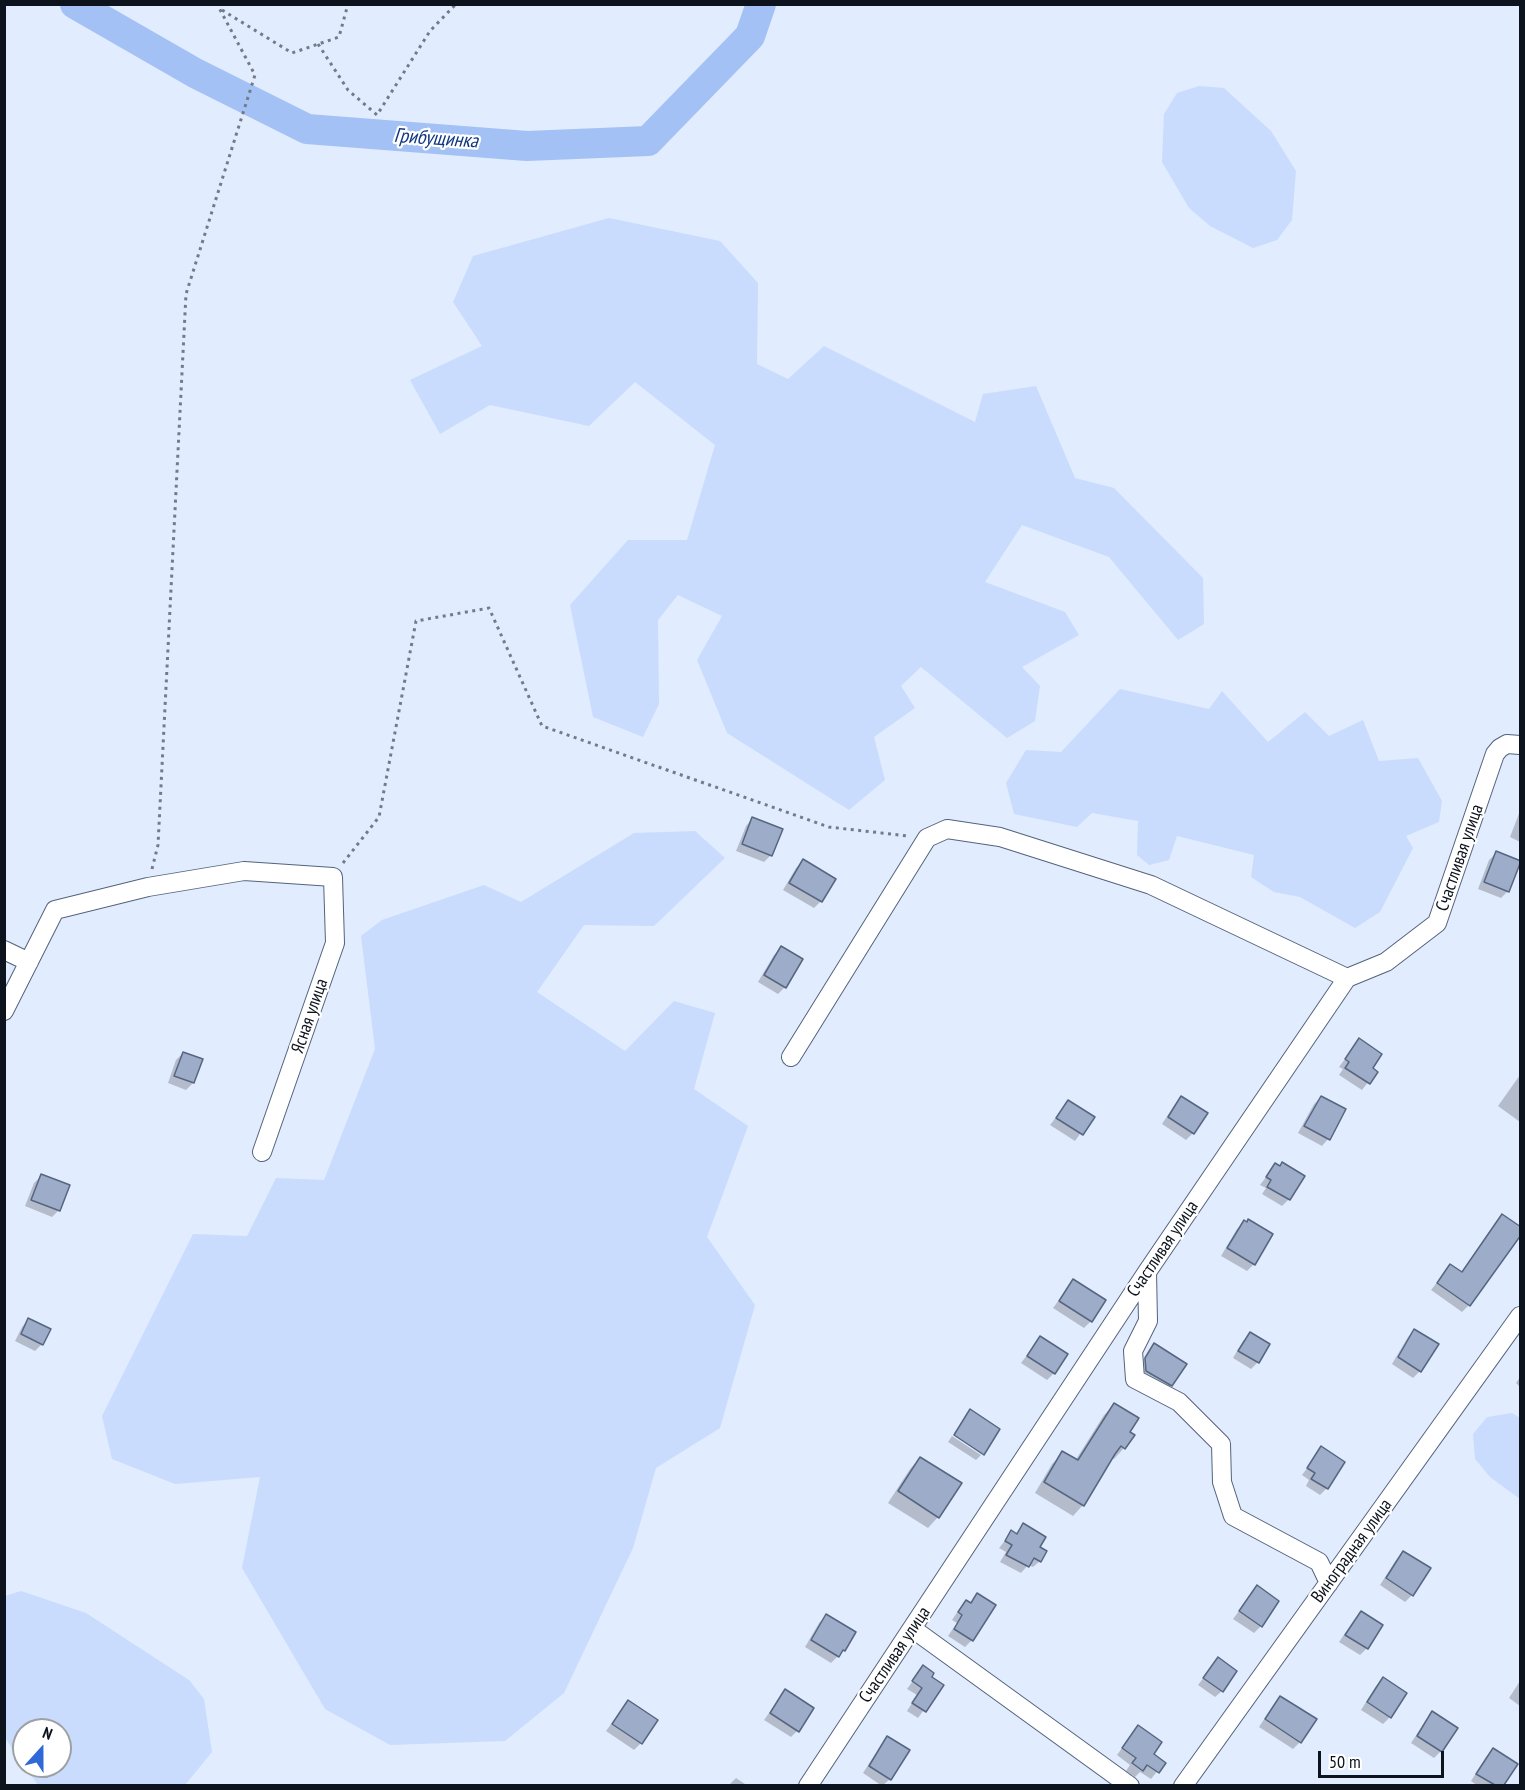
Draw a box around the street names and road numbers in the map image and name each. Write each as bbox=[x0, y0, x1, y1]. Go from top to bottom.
street label: Счастливая улица bbox=[1432, 802, 1488, 914]
street label: Ясная улица bbox=[287, 976, 333, 1056]
street label: Счастливая улица bbox=[1123, 1197, 1203, 1301]
street label: Виноградная улица bbox=[1307, 1495, 1397, 1607]
street label: Счастливая улица bbox=[855, 1603, 935, 1707]

